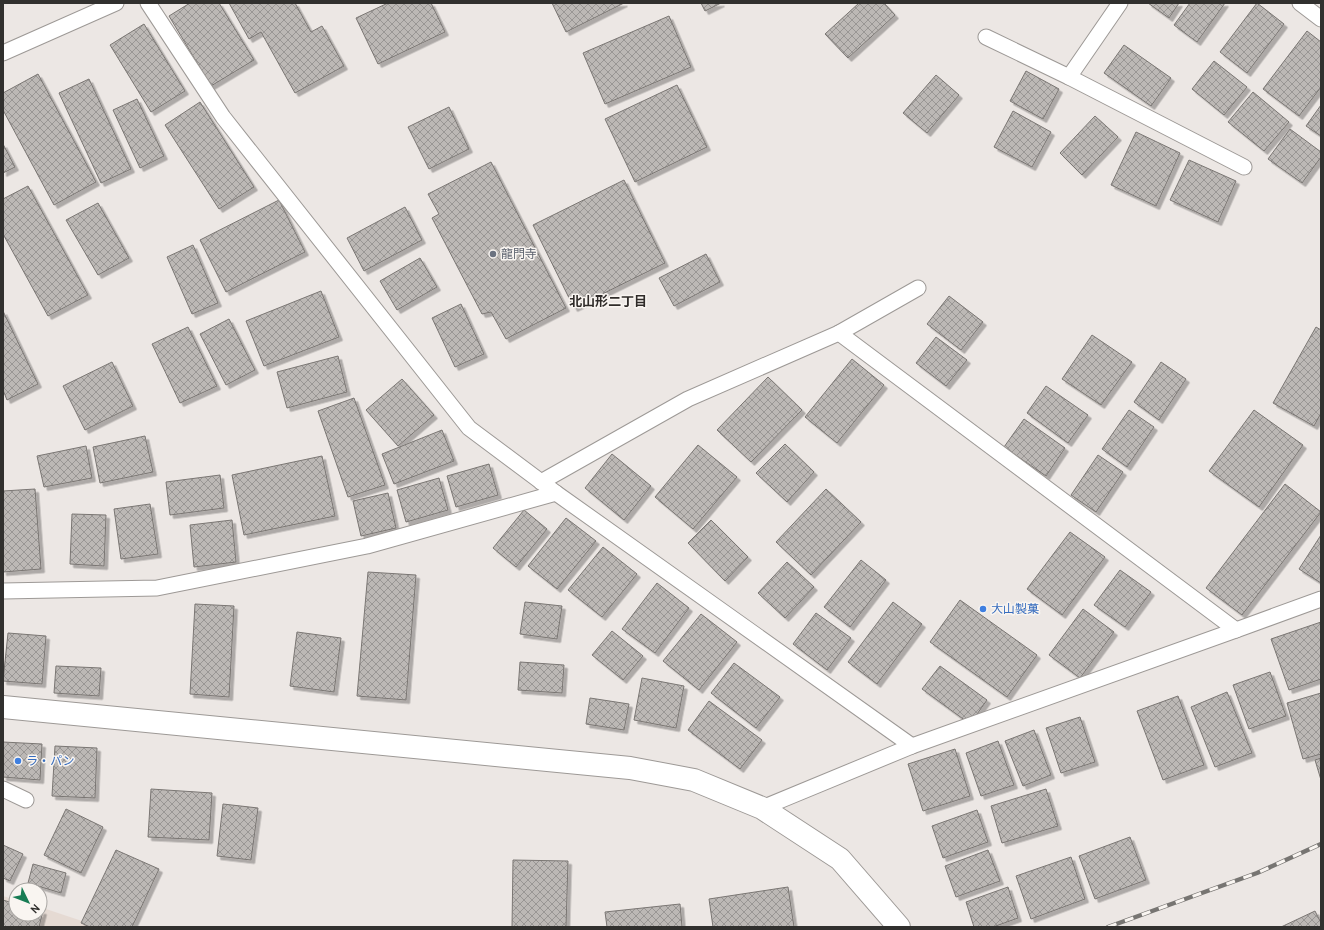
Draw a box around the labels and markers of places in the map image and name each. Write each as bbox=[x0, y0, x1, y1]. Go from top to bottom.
place label: 龍門寺 bbox=[501, 247, 537, 263]
marker: 龍門寺 bbox=[488, 249, 498, 259]
place label: 大山製菓 bbox=[991, 602, 1039, 618]
marker: 大山製菓 bbox=[978, 604, 988, 614]
place label: ラ・パン bbox=[26, 754, 75, 770]
marker: ラ・パン bbox=[13, 756, 23, 766]

